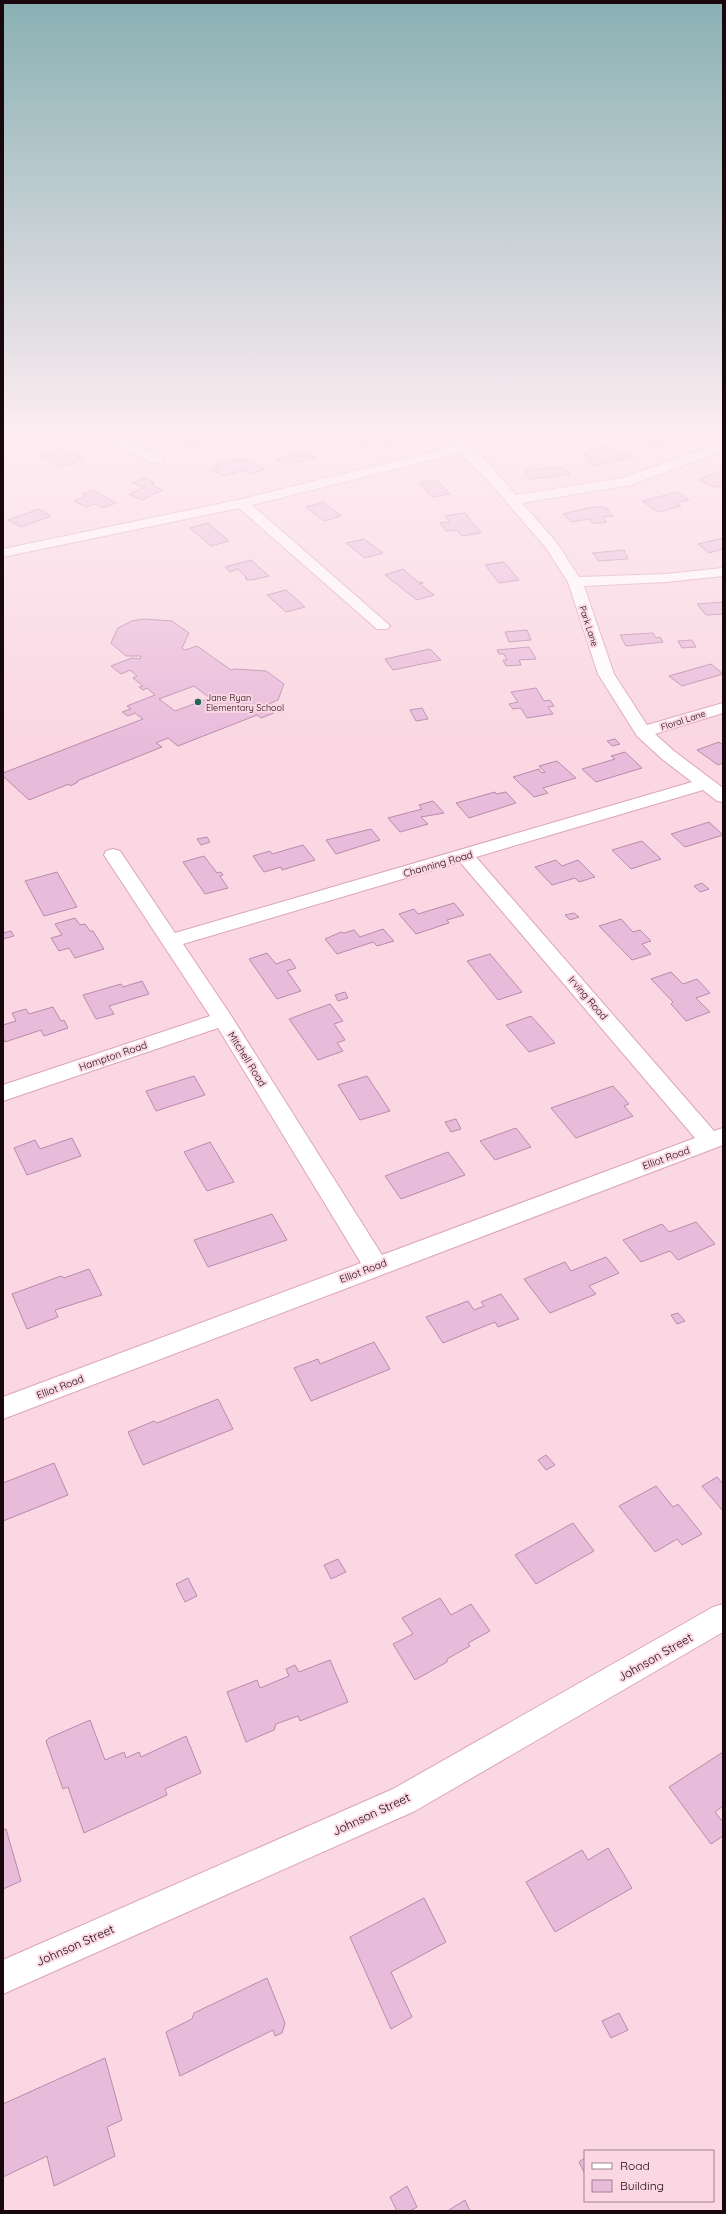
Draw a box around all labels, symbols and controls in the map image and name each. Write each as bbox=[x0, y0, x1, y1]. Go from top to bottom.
street label: Park Lane bbox=[577, 604, 601, 648]
place label: Jane Ryan Elementary School bbox=[206, 692, 284, 713]
marker: Jane Ryan Elementary School bbox=[193, 697, 203, 707]
street label: Floral Lane bbox=[659, 708, 707, 732]
street label: Channing Road bbox=[402, 848, 474, 880]
street label: Irving Road bbox=[565, 973, 611, 1023]
street label: Mitchell Road bbox=[225, 1029, 269, 1089]
street label: Hampton Road bbox=[77, 1038, 149, 1074]
street label: Elliot Road bbox=[641, 1143, 691, 1173]
street label: Elliot Road bbox=[338, 1256, 388, 1286]
street label: Elliot Road bbox=[35, 1372, 85, 1402]
street label: Johnson Street bbox=[615, 1630, 695, 1684]
street label: Johnson Street bbox=[330, 1790, 412, 1838]
street label: Johnson Street bbox=[34, 1921, 116, 1969]
legend bbox=[584, 2150, 714, 2202]
text: Road bbox=[620, 2158, 650, 2173]
text: Building bbox=[620, 2178, 664, 2193]

